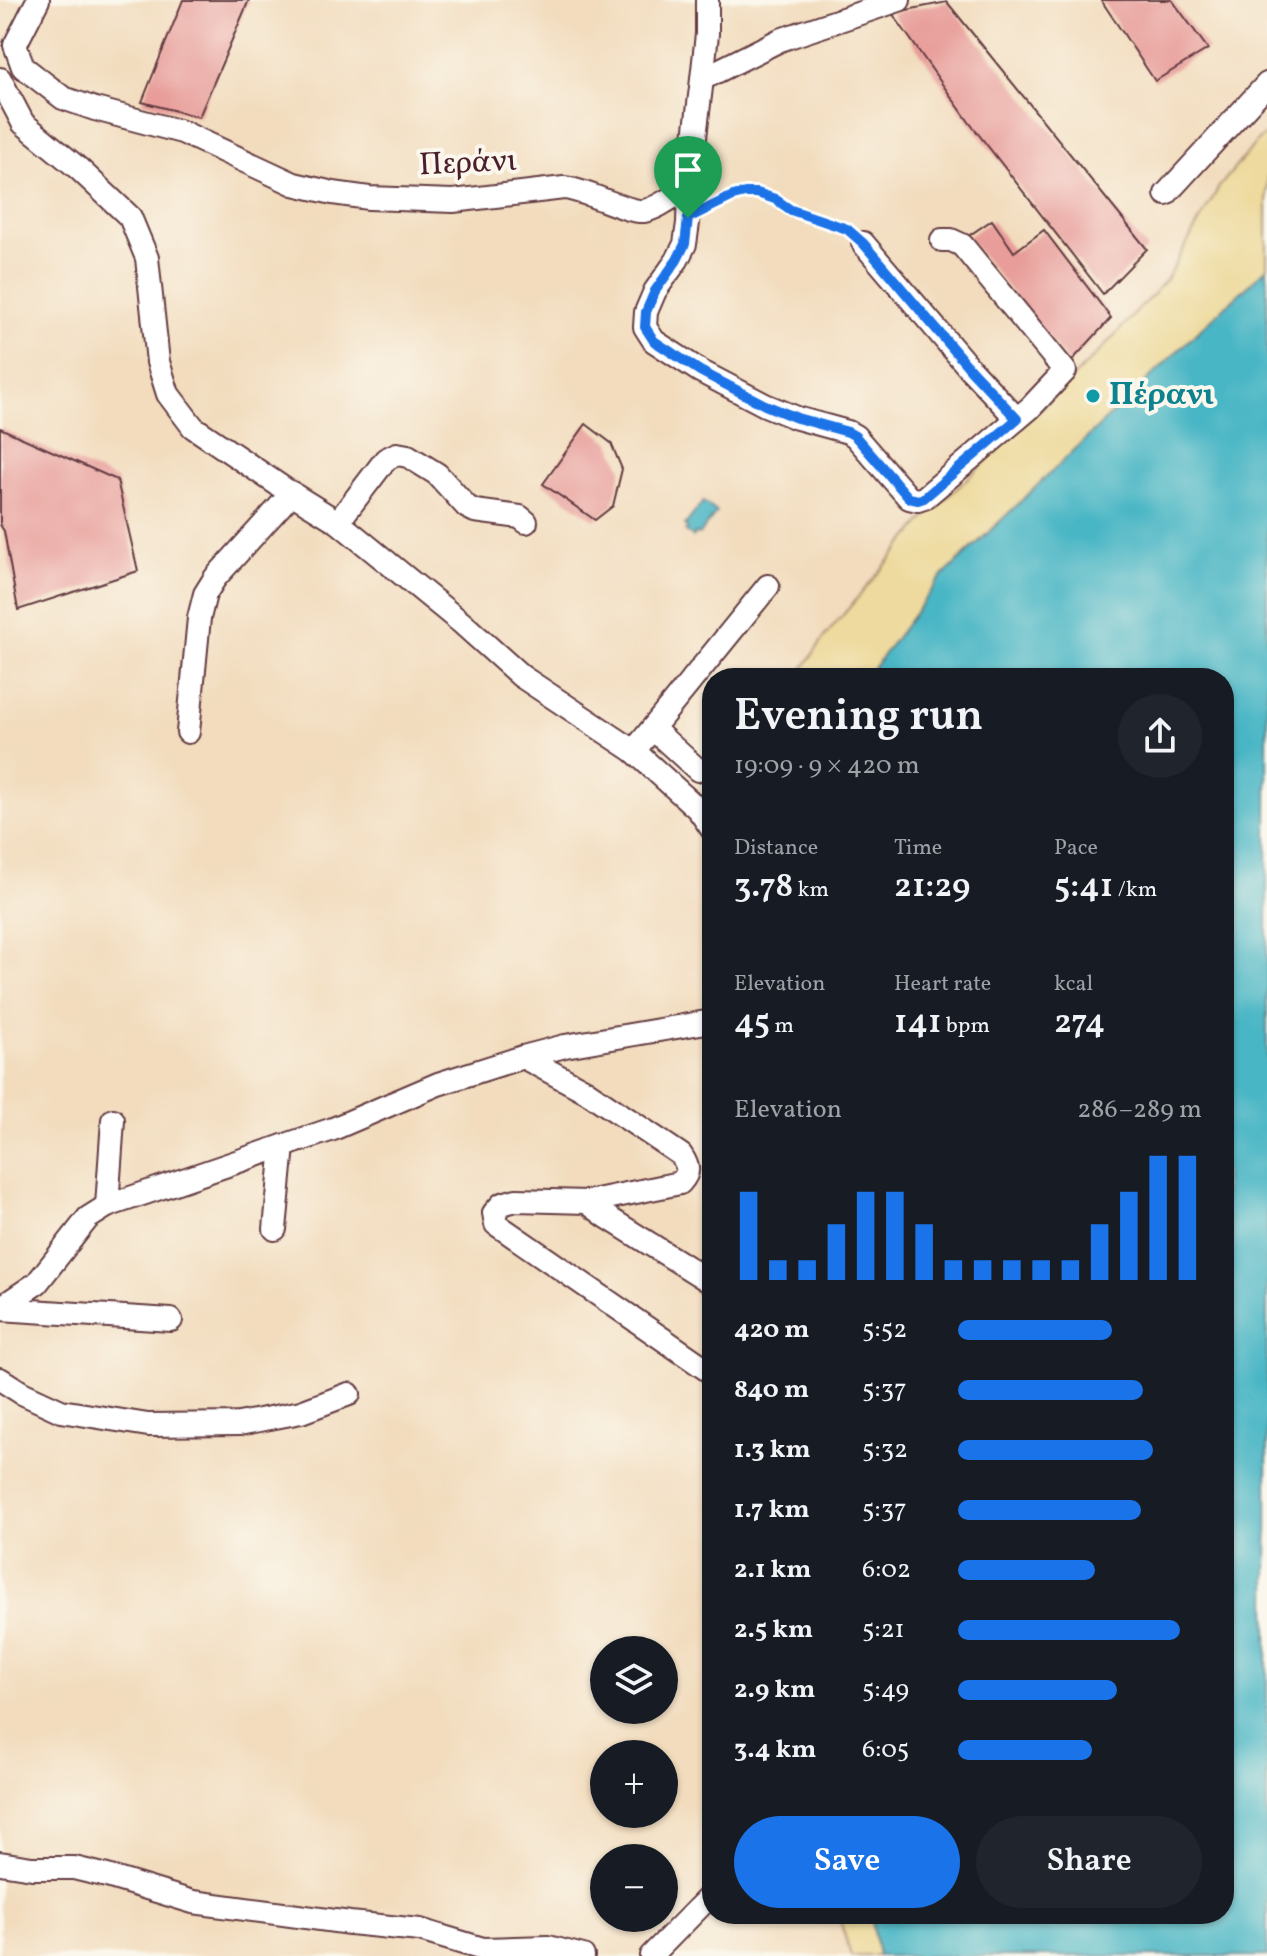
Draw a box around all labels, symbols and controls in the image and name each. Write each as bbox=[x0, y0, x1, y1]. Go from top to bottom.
pin bbox=[654, 136, 722, 218]
street label: Περάνι bbox=[418, 139, 518, 189]
icon: arrive bbox=[666, 148, 710, 192]
place label: Πέρανι bbox=[1109, 374, 1214, 418]
marker: Πέρανι bbox=[1084, 387, 1102, 405]
text: Evening run bbox=[734, 687, 983, 748]
button: share bbox=[1118, 694, 1202, 778]
text: 19:09 · 9 × 420 m bbox=[734, 748, 920, 784]
text: Distance bbox=[734, 833, 818, 864]
text: Time bbox=[894, 833, 942, 864]
text: Pace bbox=[1054, 833, 1098, 864]
text: 3.78 bbox=[734, 864, 793, 911]
text: 21:29 bbox=[894, 864, 970, 911]
text: 5:41 bbox=[1054, 864, 1113, 911]
text: km bbox=[793, 875, 829, 906]
text: /km bbox=[1113, 875, 1157, 906]
text: Elevation bbox=[734, 969, 825, 1000]
text: Heart rate bbox=[894, 969, 991, 1000]
text: kcal bbox=[1054, 969, 1093, 1000]
text: 45 bbox=[734, 1000, 770, 1047]
text: 141 bbox=[894, 1000, 941, 1047]
text: 274 bbox=[1054, 1000, 1105, 1047]
text: m bbox=[770, 1011, 794, 1042]
text: bpm bbox=[941, 1011, 990, 1042]
text: Elevation bbox=[734, 1092, 842, 1128]
text: 286–289 m bbox=[1077, 1092, 1202, 1128]
text: 420 m bbox=[734, 1312, 810, 1348]
text: 5:52 bbox=[862, 1312, 907, 1348]
text: 840 m bbox=[734, 1372, 809, 1408]
text: 5:37 bbox=[862, 1372, 907, 1408]
text: 1.3 km bbox=[734, 1432, 811, 1468]
text: 5:32 bbox=[862, 1432, 908, 1468]
text: 1.7 km bbox=[734, 1492, 810, 1528]
text: 5:37 bbox=[862, 1492, 907, 1528]
text: 2.1 km bbox=[734, 1552, 811, 1588]
text: 6:02 bbox=[862, 1552, 911, 1588]
text: 2.5 km bbox=[734, 1612, 813, 1648]
text: 5:21 bbox=[862, 1612, 905, 1648]
map controls bbox=[590, 1636, 678, 1932]
button: layers bbox=[590, 1636, 678, 1724]
text: 2.9 km bbox=[734, 1672, 815, 1708]
text: 5:49 bbox=[862, 1672, 909, 1708]
text: 3.4 km bbox=[734, 1732, 817, 1768]
text: 6:05 bbox=[862, 1732, 909, 1768]
button: + bbox=[590, 1740, 678, 1828]
button: Save bbox=[734, 1816, 960, 1908]
button: Share bbox=[976, 1816, 1202, 1908]
button: − bbox=[590, 1844, 678, 1932]

